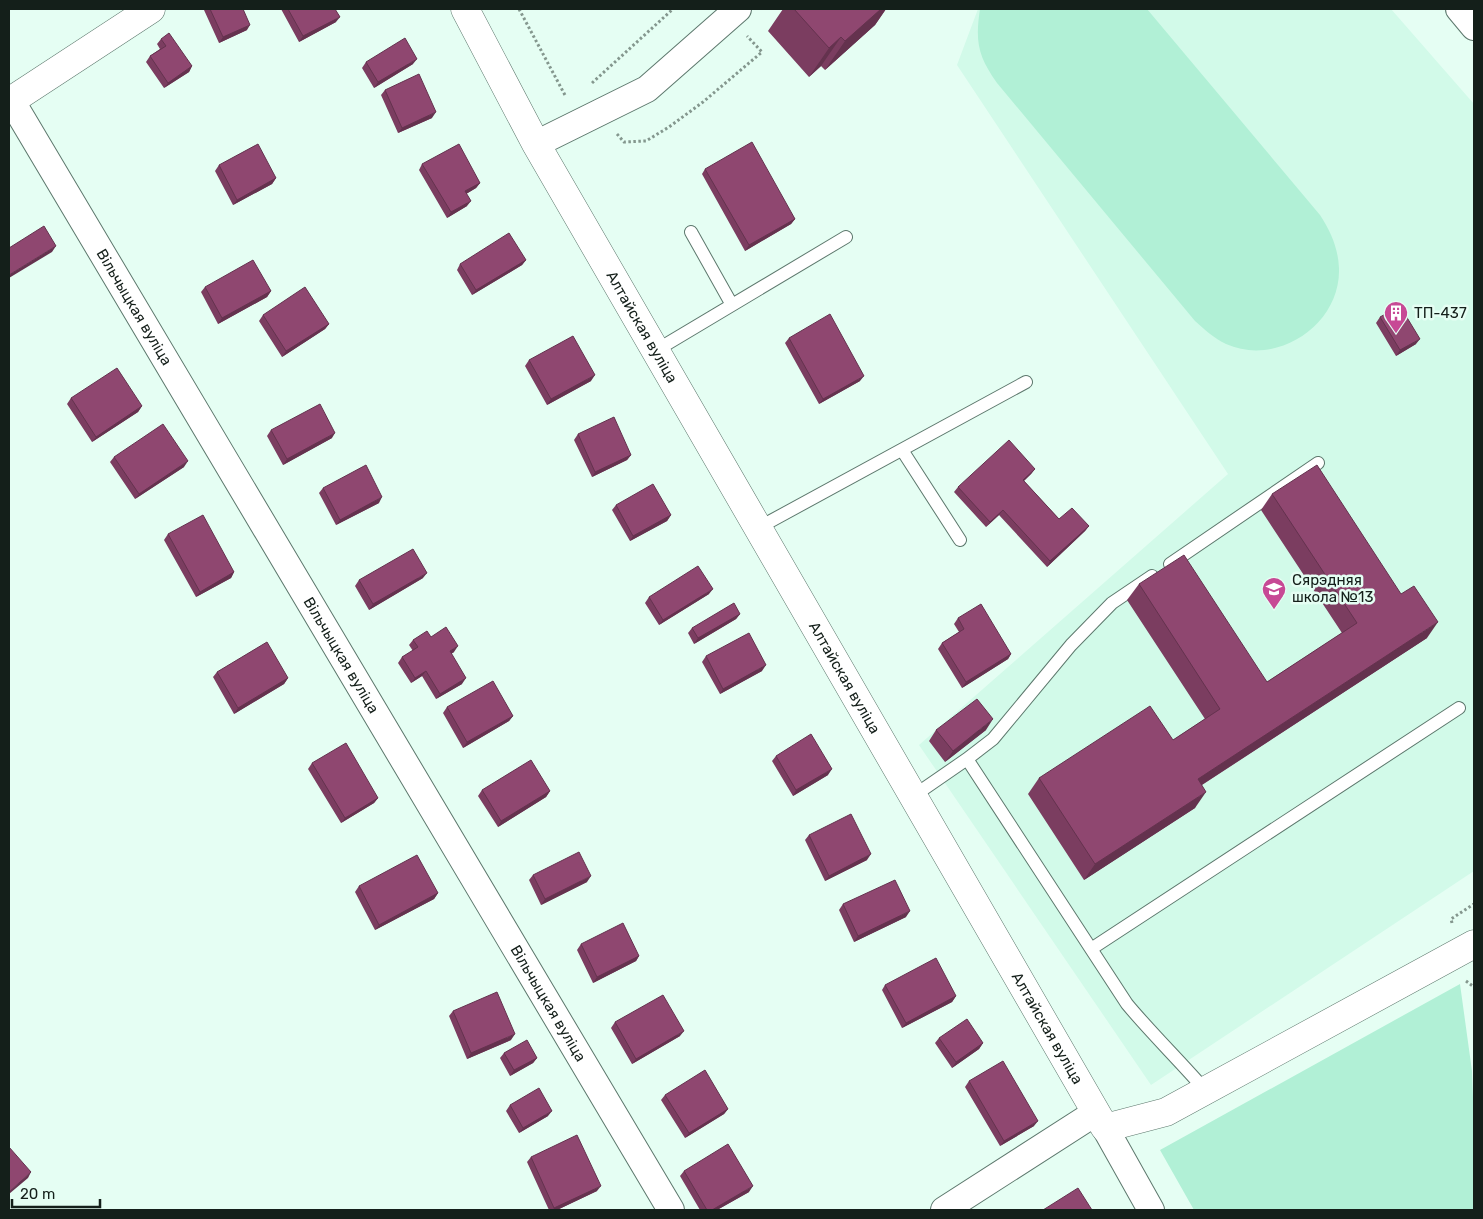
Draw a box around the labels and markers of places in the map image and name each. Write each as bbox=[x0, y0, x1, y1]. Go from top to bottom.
building icon: ТП-437 bbox=[1383, 300, 1409, 334]
place label: ТП-437 bbox=[1414, 304, 1467, 322]
place label: Сярэдняя школа №13 bbox=[1292, 571, 1373, 606]
school or university icon: Сярэдняя школа №13 bbox=[1261, 576, 1287, 610]

